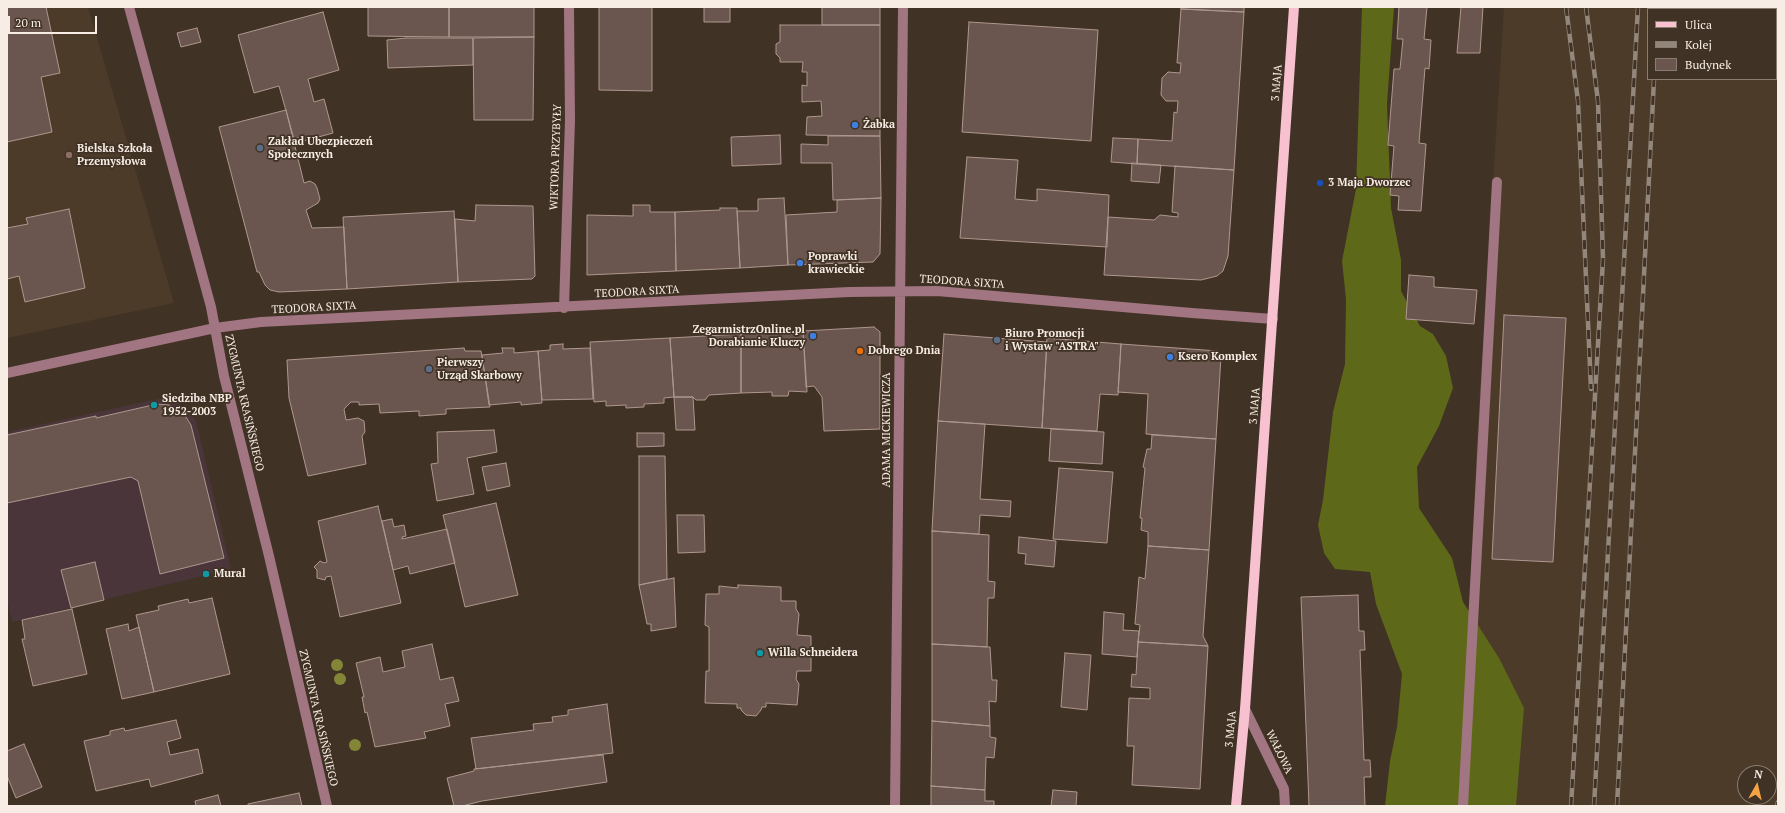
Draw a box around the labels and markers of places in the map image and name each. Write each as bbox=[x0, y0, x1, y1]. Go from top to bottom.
place label: Żabka bbox=[863, 118, 895, 132]
marker: Żabka bbox=[850, 120, 860, 130]
place label: Zakład Ubezpieczeń Społecznych bbox=[268, 135, 373, 161]
place label: Bielska Szkoła Przemysłowa bbox=[77, 142, 152, 168]
marker: Zakład Ubezpieczeń Społecznych bbox=[255, 143, 265, 153]
marker: Bielska Szkoła Przemysłowa bbox=[64, 150, 74, 160]
place label: 3 Maja Dworzec bbox=[1328, 176, 1411, 190]
marker: 3 Maja Dworzec bbox=[1315, 178, 1325, 188]
place label: Poprawki krawieckie bbox=[808, 250, 865, 276]
marker: Poprawki krawieckie bbox=[795, 258, 805, 268]
place label: ZegarmistrzOnline.pl Dorabianie Kluczy bbox=[693, 323, 805, 349]
place label: Biuro Promocji i Wystaw "ASTRA" bbox=[1005, 327, 1099, 353]
marker: ZegarmistrzOnline.pl Dorabianie Kluczy bbox=[808, 331, 818, 341]
marker: Biuro Promocji i Wystaw "ASTRA" bbox=[992, 335, 1002, 345]
place label: Dobrego Dnia bbox=[868, 344, 940, 358]
marker: Dobrego Dnia bbox=[855, 346, 865, 356]
place label: Ksero Komplex bbox=[1178, 350, 1257, 364]
marker: Ksero Komplex bbox=[1165, 352, 1175, 362]
place label: Pierwszy Urząd Skarbowy bbox=[437, 356, 522, 382]
marker: Pierwszy Urząd Skarbowy bbox=[424, 364, 434, 374]
place label: Siedziba NBP 1952-2003 bbox=[162, 392, 232, 418]
marker: Siedziba NBP 1952-2003 bbox=[149, 400, 159, 410]
place label: Mural bbox=[214, 567, 246, 581]
marker: Mural bbox=[201, 569, 211, 579]
place label: Willa Schneidera bbox=[768, 646, 858, 660]
marker: Willa Schneidera bbox=[755, 648, 765, 658]

